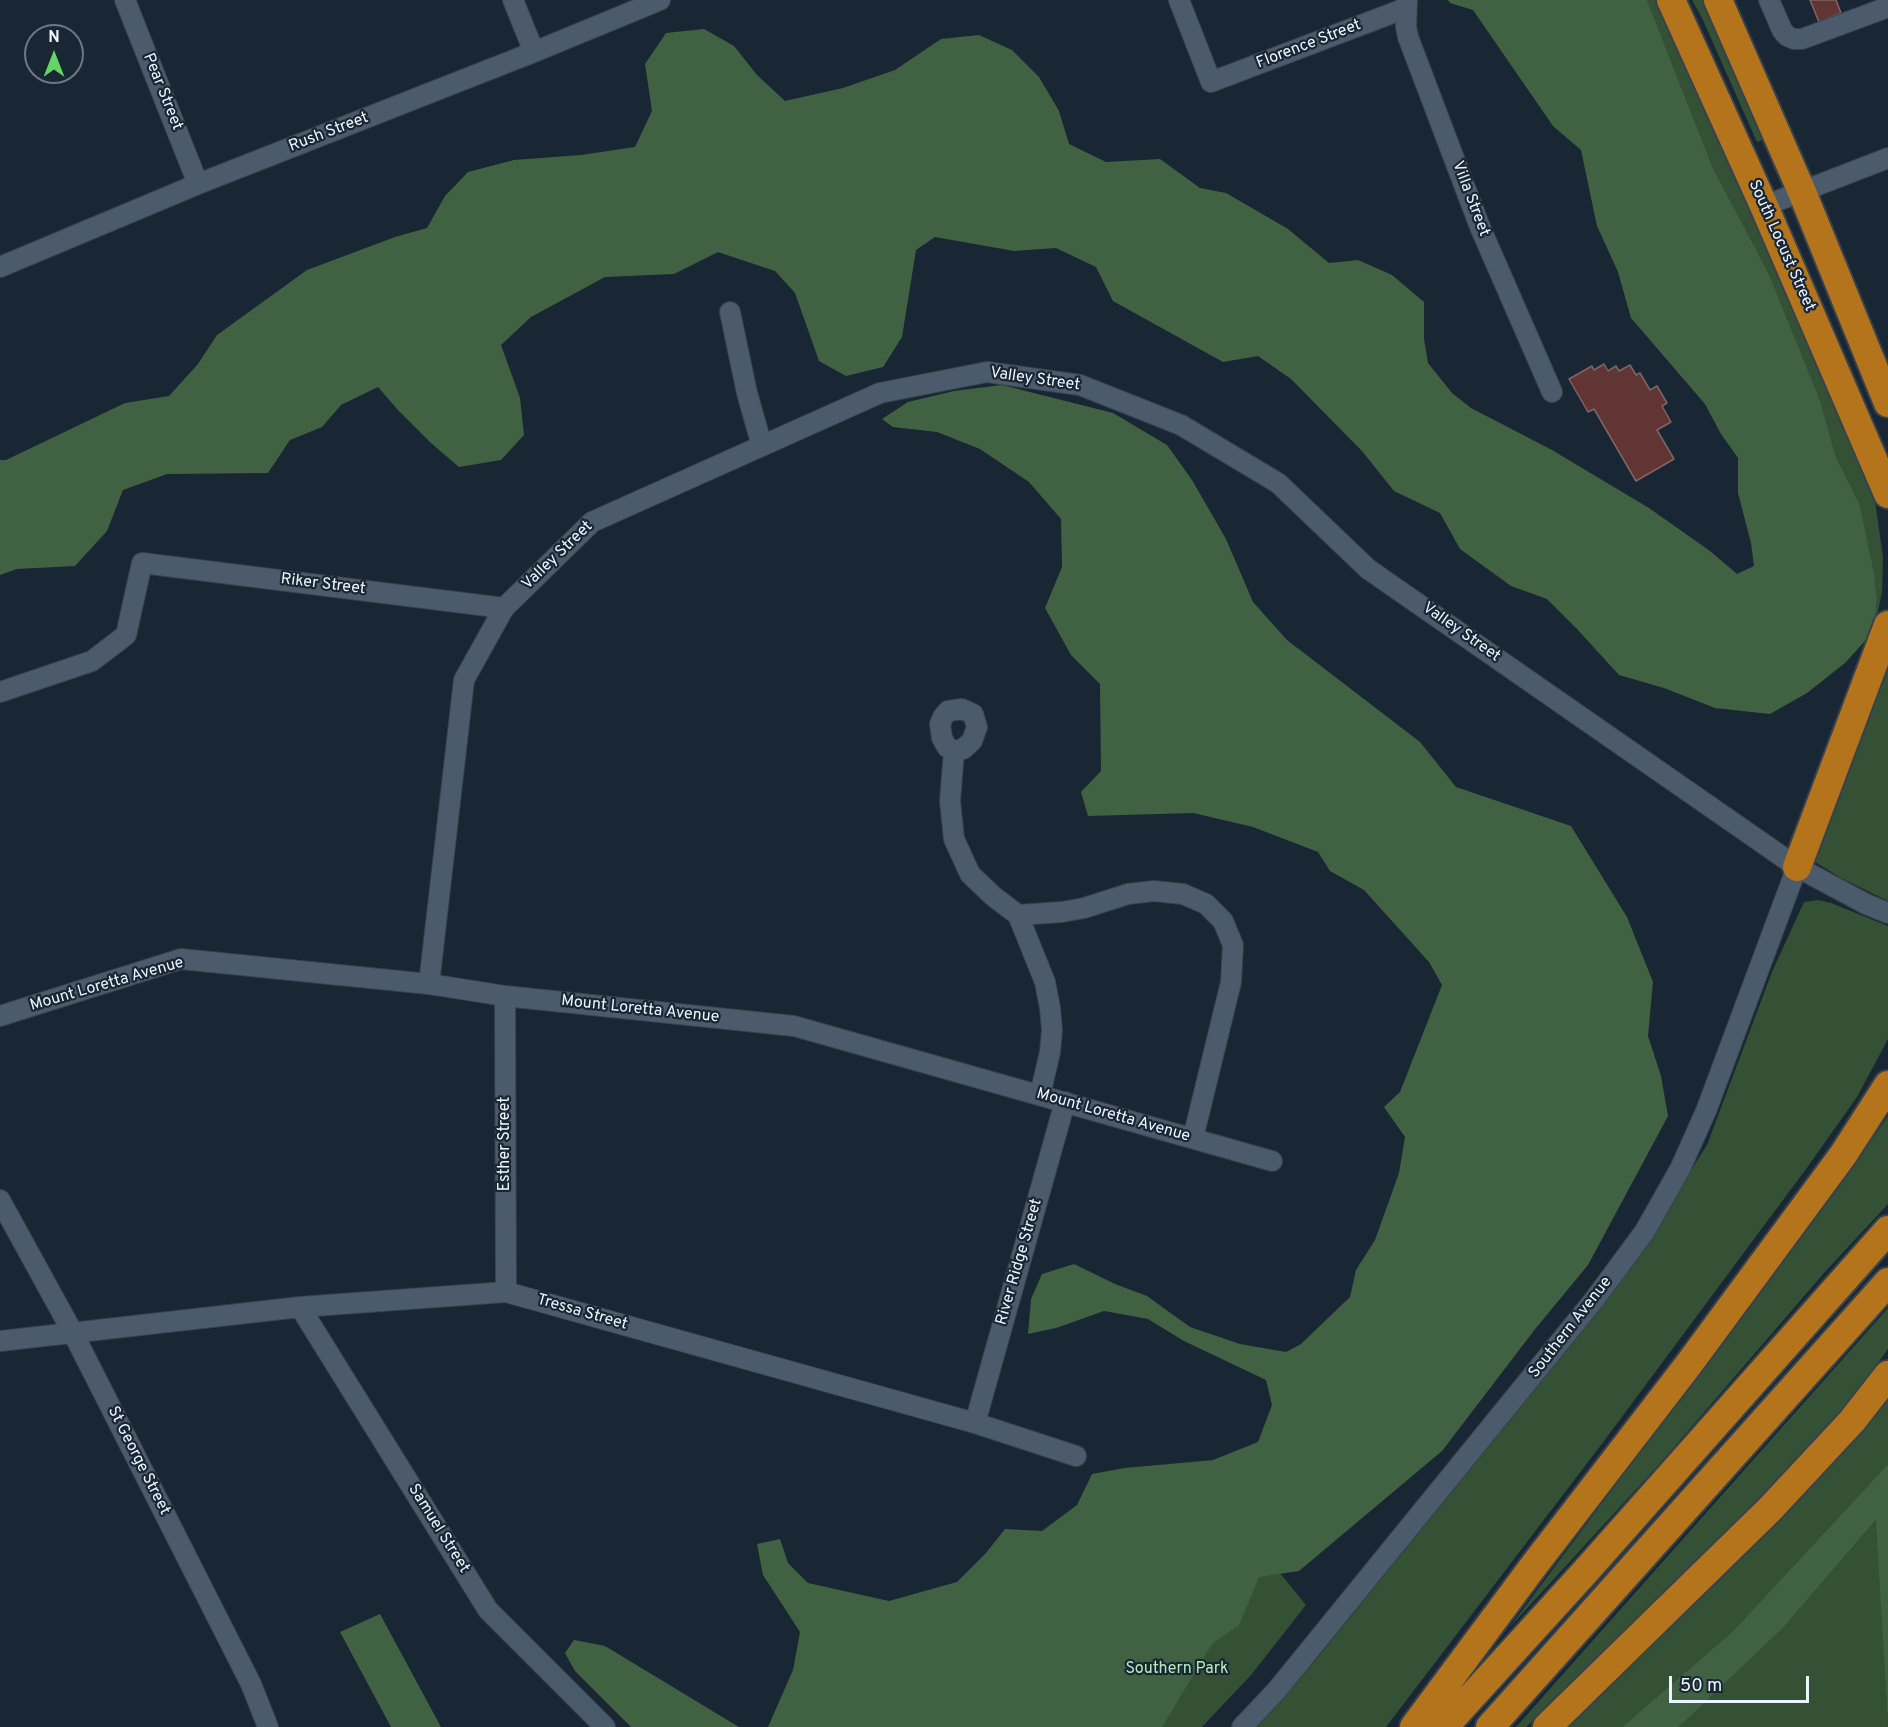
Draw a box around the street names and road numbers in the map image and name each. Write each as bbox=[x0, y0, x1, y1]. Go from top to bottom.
street label: Florence Street bbox=[1254, 16, 1364, 74]
street label: Pear Street bbox=[138, 51, 186, 133]
street label: Rush Street bbox=[286, 109, 372, 157]
street label: Villa Street bbox=[1447, 159, 1493, 239]
street label: South Locust Street bbox=[1743, 177, 1819, 315]
street label: Valley Street bbox=[989, 364, 1081, 396]
street label: Valley Street bbox=[519, 518, 597, 594]
street label: Riker Street bbox=[279, 570, 367, 600]
street label: Valley Street bbox=[1418, 599, 1504, 667]
street label: Mount Loretta Avenue bbox=[28, 954, 186, 1016]
street label: Mount Loretta Avenue bbox=[560, 992, 720, 1028]
street label: Mount Loretta Avenue bbox=[1034, 1085, 1192, 1147]
street label: Esther Street bbox=[496, 1097, 516, 1191]
street label: River Ridge Street bbox=[993, 1197, 1047, 1327]
street label: Southern Avenue bbox=[1525, 1273, 1617, 1383]
street label: Tressa Street bbox=[535, 1291, 629, 1335]
street label: St George Street bbox=[102, 1404, 174, 1518]
street label: Samuel Street bbox=[403, 1481, 473, 1577]

